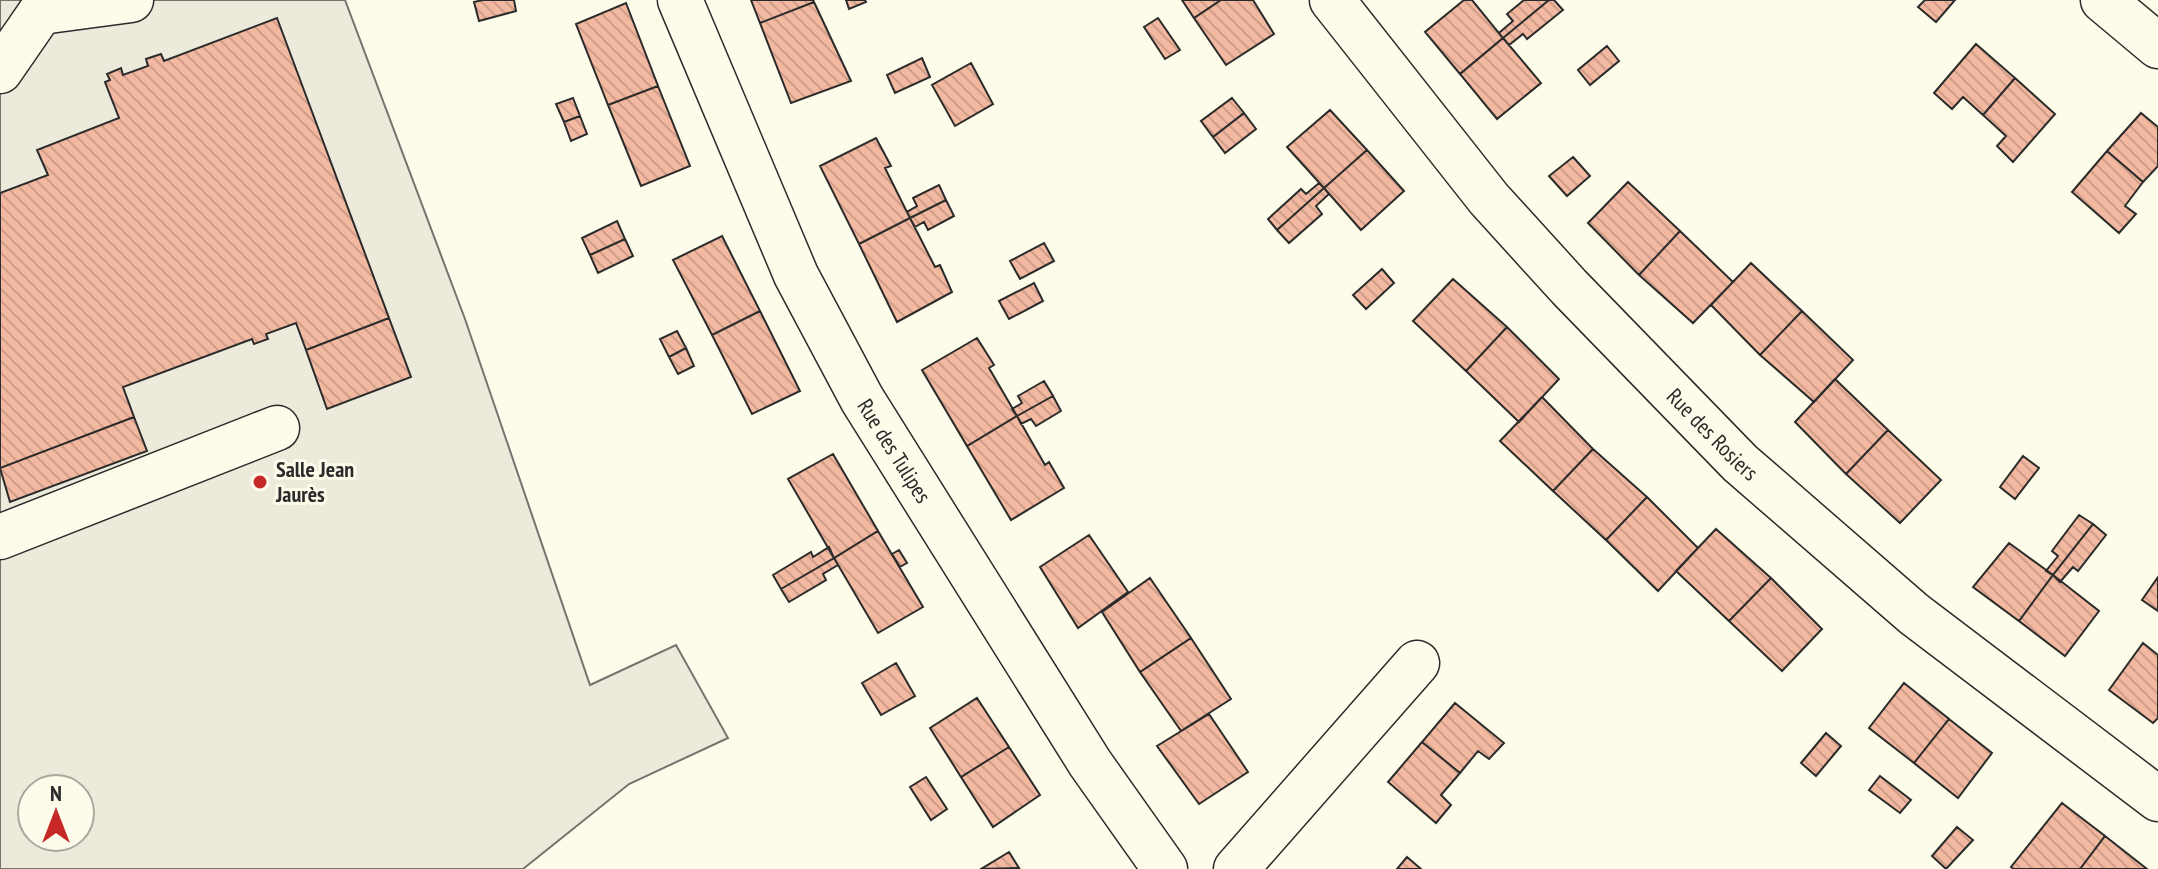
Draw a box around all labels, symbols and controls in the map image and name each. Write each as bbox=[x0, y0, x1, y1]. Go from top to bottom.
street label: Rue des Rosiers bbox=[1661, 382, 1764, 486]
street label: Rue des Tulipes bbox=[851, 393, 937, 508]
place label: Salle Jean Jaurès bbox=[275, 455, 354, 508]
marker: Salle Jean Jaurès bbox=[251, 473, 269, 491]
north arrow bbox=[16, 773, 96, 853]
text: N bbox=[50, 779, 62, 807]

